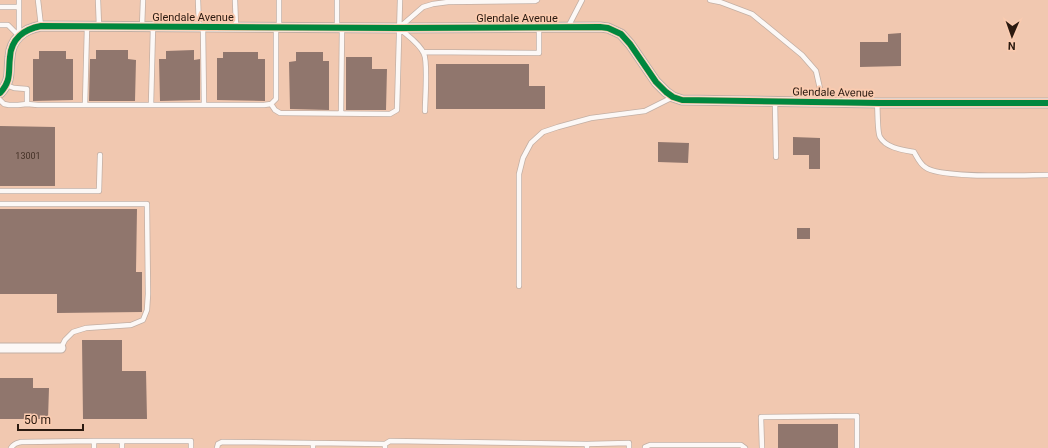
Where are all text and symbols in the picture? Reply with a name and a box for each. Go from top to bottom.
street label: Glendale Avenue [152,11,234,24]
street label: Glendale Avenue [476,12,558,25]
north arrow [992,16,1032,56]
text: N [1007,39,1016,52]
street label: Glendale Avenue [792,85,874,100]
house number: 13001 [15,151,41,161]
scale bar [18,406,83,432]
text: 50 m [24,413,51,427]

